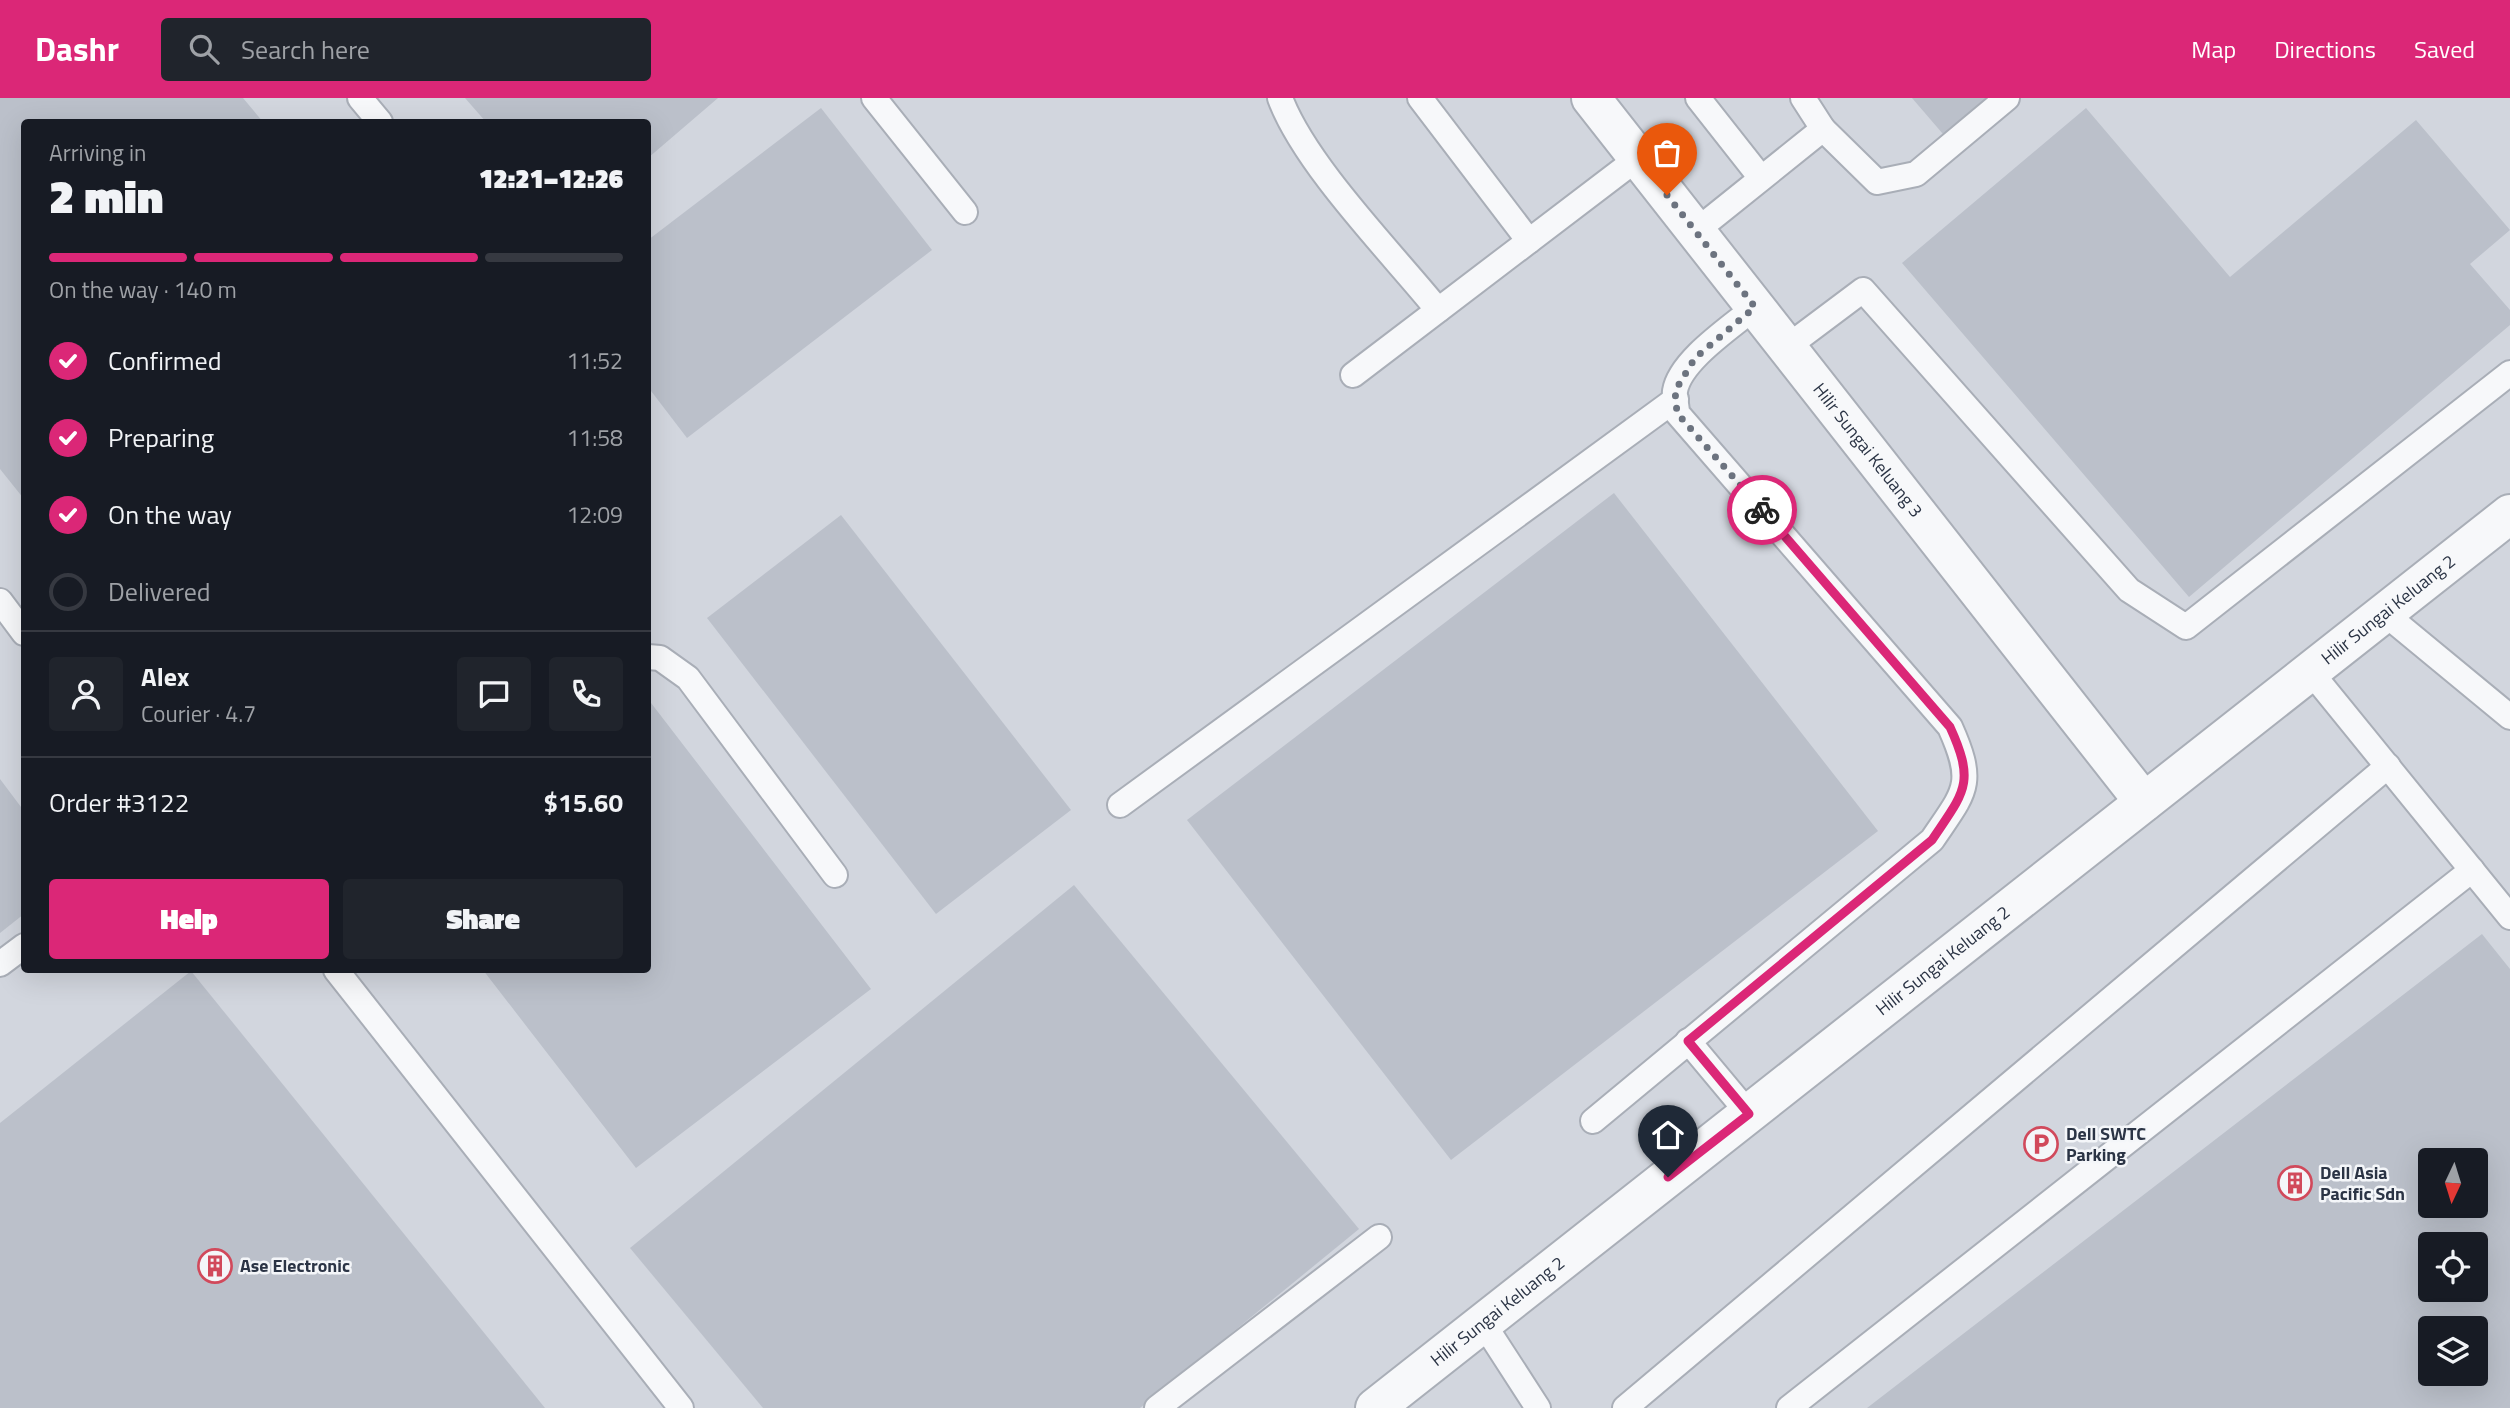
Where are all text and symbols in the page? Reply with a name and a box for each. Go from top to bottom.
search box [161,18,651,81]
text: Dashr [35,24,119,74]
icon: search [185,30,223,68]
text: Search here [241,30,370,69]
text: Map [2191,31,2236,67]
text: Directions [2274,31,2376,67]
text: Saved [2414,31,2475,67]
pin [1637,123,1697,195]
icon: bag [1648,134,1686,172]
text: Arriving in [49,135,146,170]
text: 12:21–12:26 [479,159,623,198]
text: 2 min [49,161,163,231]
text: On the way · 140 m [49,272,237,307]
text: Confirmed [108,341,222,380]
icon: check [49,342,87,380]
text: 11:52 [566,343,623,378]
street label: Hilir Sungai Keluang 3 [1807,377,1930,523]
text: Preparing [108,418,214,457]
icon: check [49,419,87,457]
text: 11:58 [566,420,623,455]
courier [1727,475,1797,545]
icon: bike [1743,491,1781,529]
text: On the way [108,495,232,534]
icon: check [49,496,87,534]
text: 12:09 [566,497,623,532]
street label: Hilir Sungai Keluang 2 [2315,548,2461,671]
text: Delivered [108,572,211,611]
button: person [49,657,123,731]
text: Alex [141,657,189,696]
button: chat [457,657,531,731]
button: phone [549,657,623,731]
text: Courier · 4.7 [141,696,256,731]
text: Order #3122 [49,783,189,822]
text: $15.60 [544,783,623,822]
button: Help [49,879,329,959]
button: Share [343,879,623,959]
street label: Hilir Sungai Keluang 2 [1870,899,2016,1022]
pin [1638,1105,1698,1177]
icon: home [1649,1116,1687,1154]
place label: Dell SWTC Parking [2066,1120,2146,1168]
parking icon: Dell SWTC Parking [2022,1125,2060,1163]
north arrow [2418,1148,2488,1218]
map controls [2418,1148,2488,1386]
place label: Dell Asia Pacific Sdn [2320,1159,2405,1207]
building icon: Dell Asia Pacific Sdn [2276,1164,2314,1202]
button: locate [2418,1232,2488,1302]
building icon: Ase Electronic [196,1247,234,1285]
street label: Hilir Sungai Keluang 2 [1424,1250,1570,1373]
place label: Ase Electronic [240,1252,350,1279]
button: layers [2418,1316,2488,1386]

